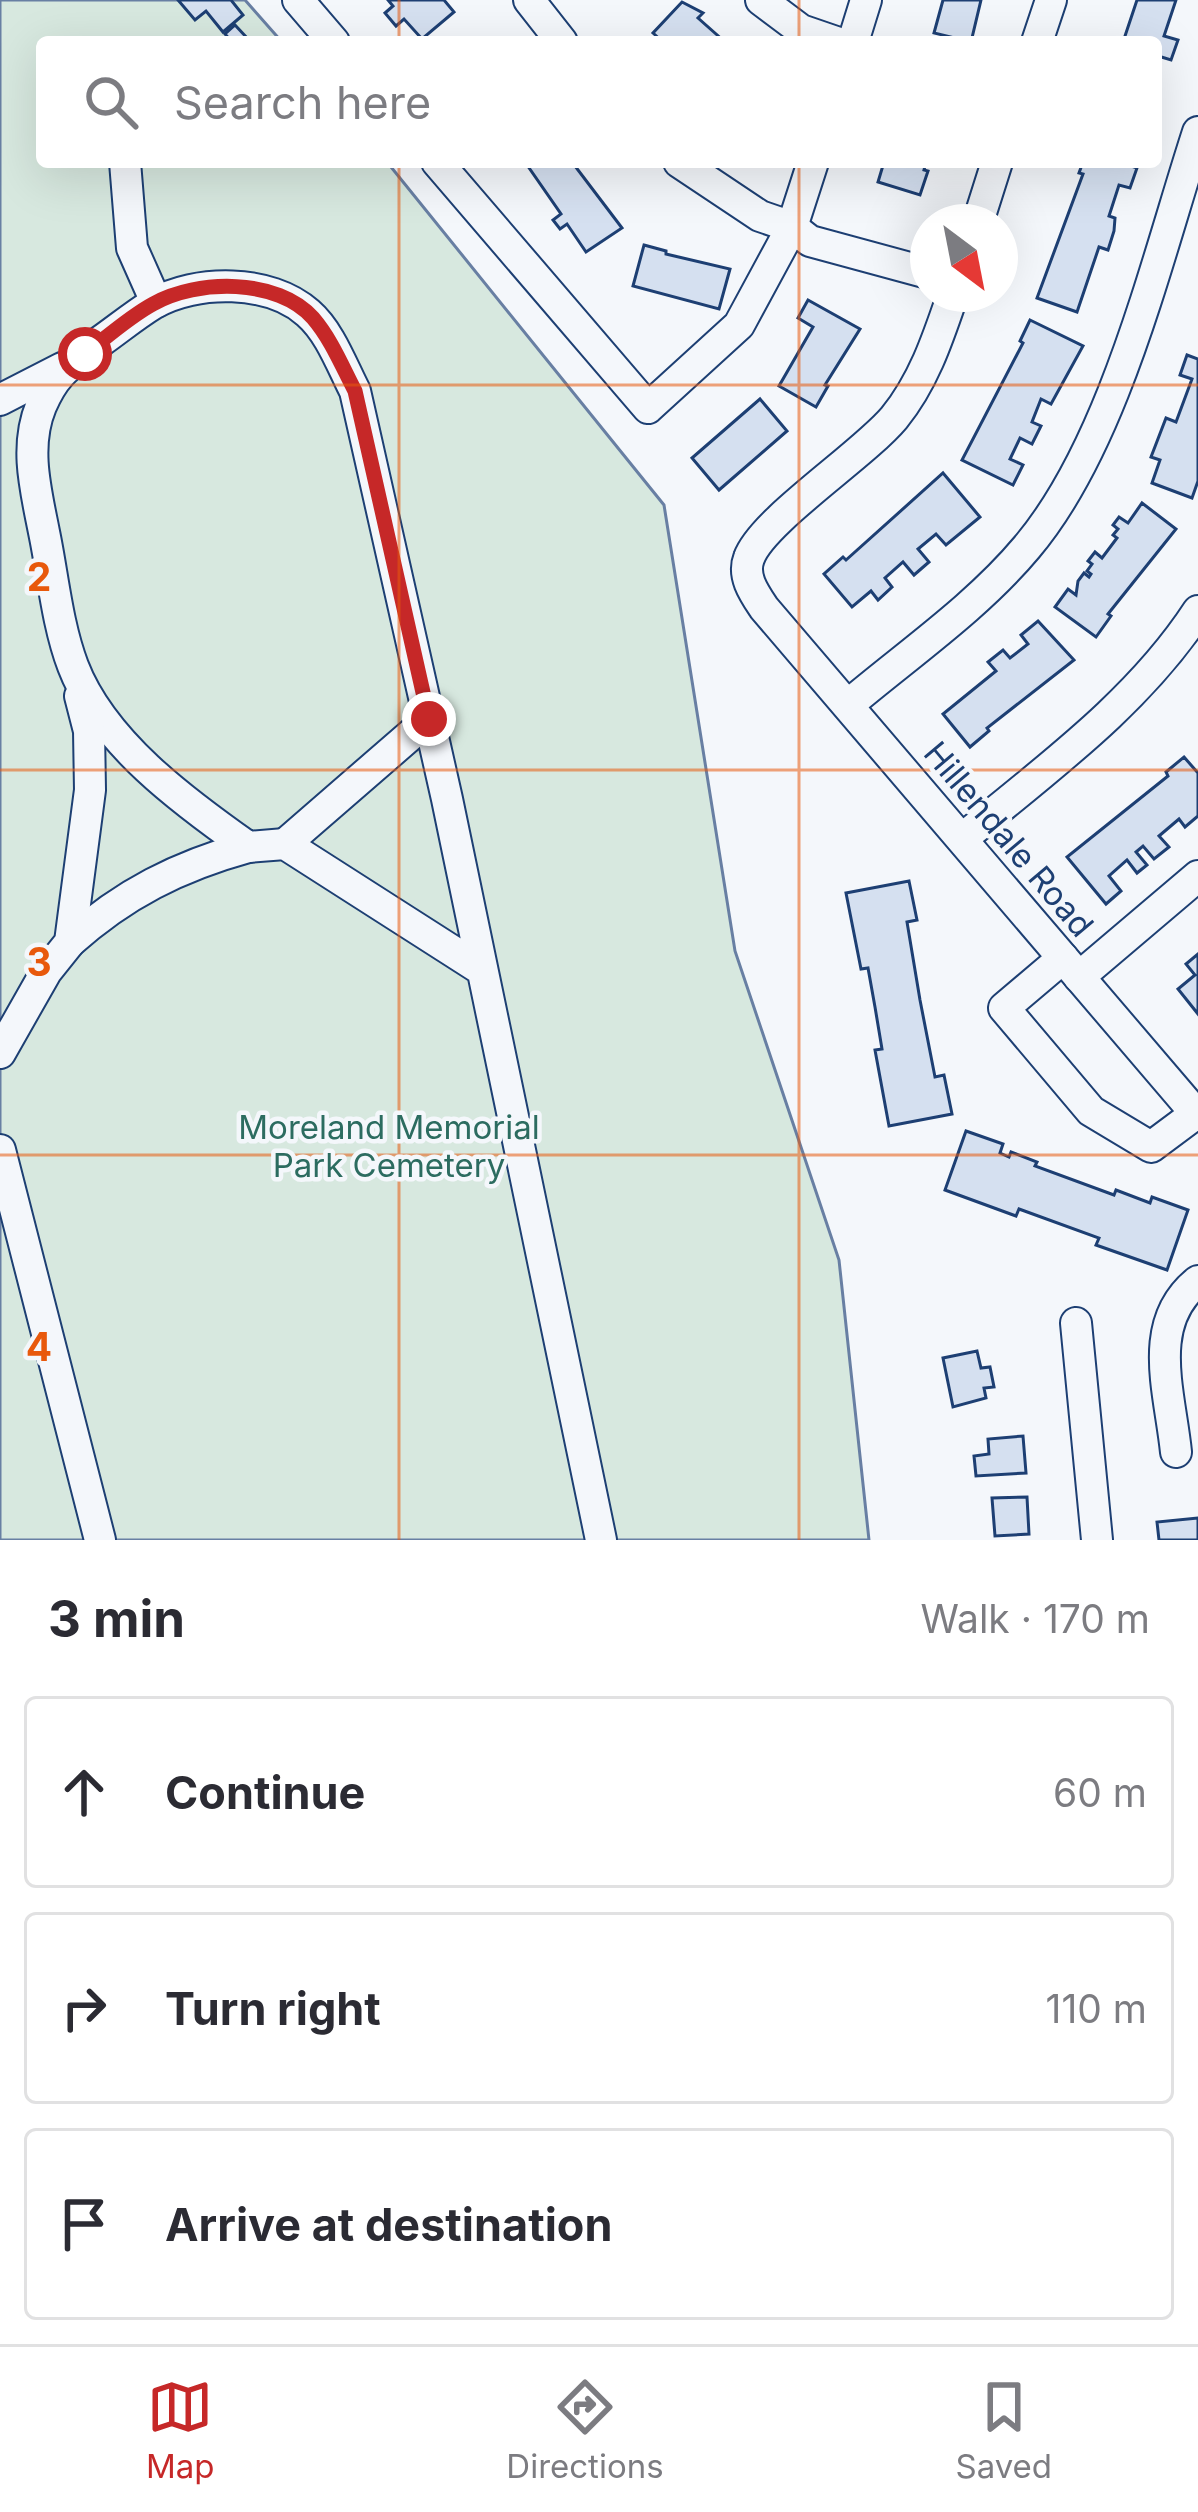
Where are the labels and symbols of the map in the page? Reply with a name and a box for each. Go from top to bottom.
north arrow [910,204,1018,312]
route start [58,327,112,381]
text: 2 [27,553,51,600]
route end [402,692,456,746]
street label: Hillendale Road [916,733,1102,945]
text: 3 [26,938,52,985]
park label: Moreland Memorial Park Cemetery [238,1107,540,1185]
text: 4 [26,1323,52,1370]

